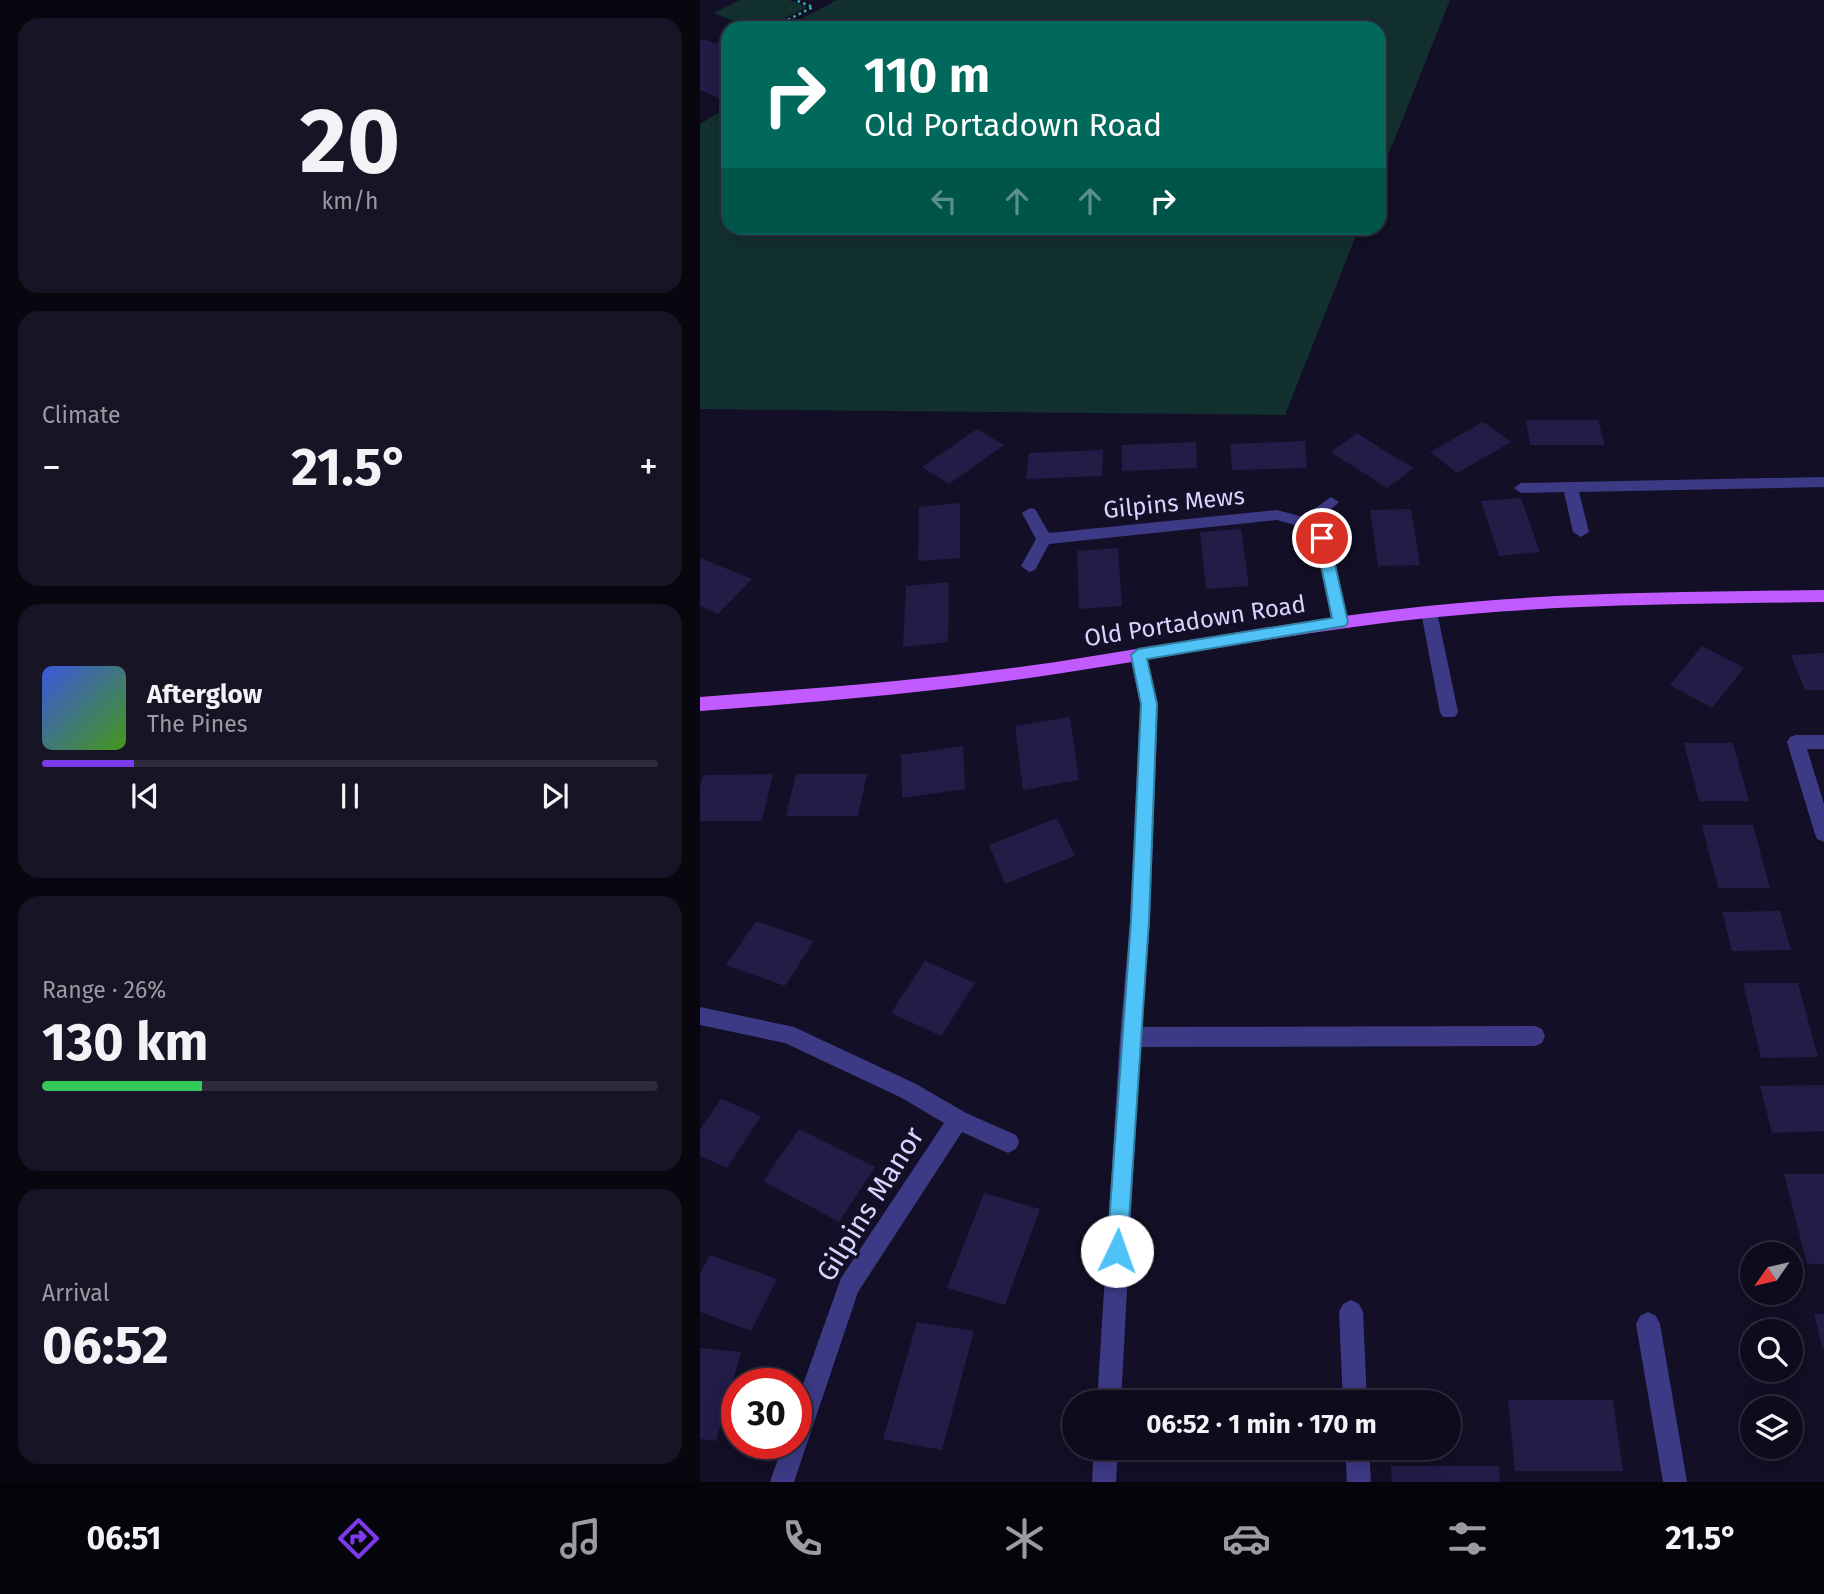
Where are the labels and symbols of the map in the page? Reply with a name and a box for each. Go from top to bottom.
street label: Gilpins Mews [1102,482,1246,524]
pin [1292,508,1352,568]
street label: Old Portadown Road [1082,590,1308,652]
street label: Gilpins Manor [809,1121,931,1287]
position arrow [1080,1214,1154,1288]
north arrow [1740,1242,1802,1306]
speed limit sign: 30 [721,1368,812,1459]

